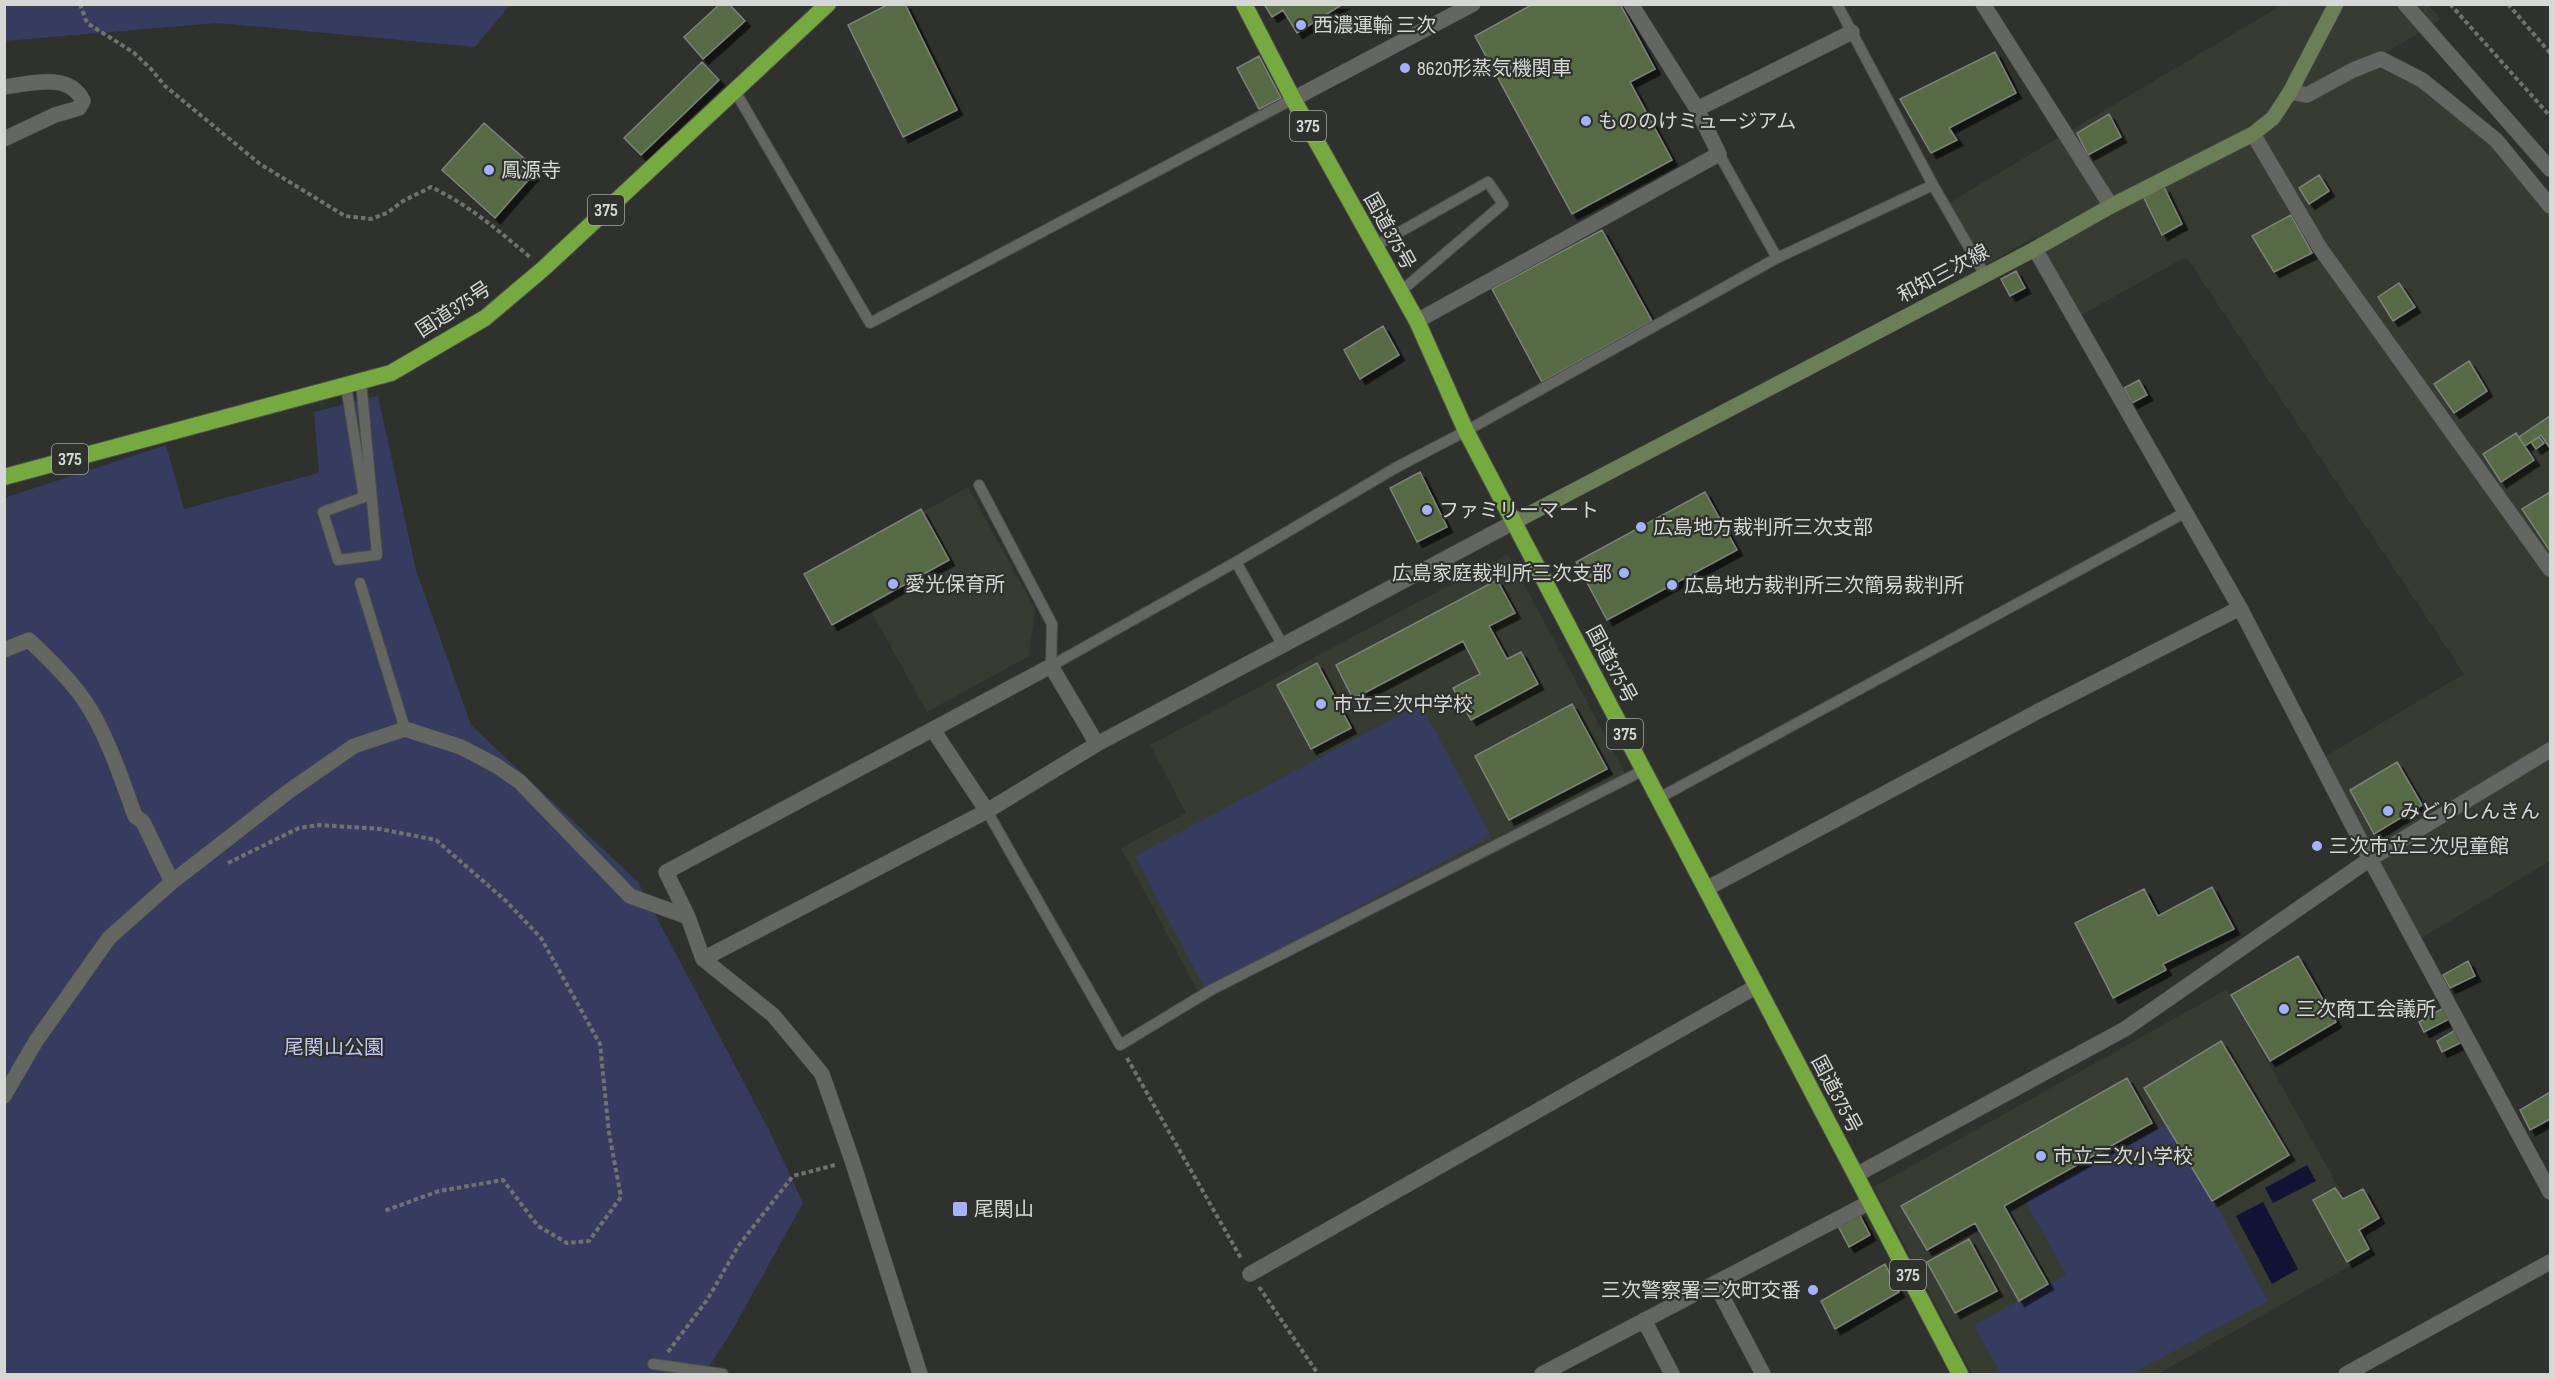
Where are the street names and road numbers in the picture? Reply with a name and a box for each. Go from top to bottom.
road number: 375 [1290,111,1326,141]
street label: 国道375号 [1358,189,1420,274]
road number: 375 [588,195,624,225]
street label: 和知三次線 [1894,240,1993,308]
street label: 国道375号 [412,277,495,343]
road number: 375 [52,444,88,474]
street label: 国道375号 [1581,622,1642,707]
road number: 375 [1607,719,1643,749]
street label: 国道375号 [1806,1052,1867,1137]
road number: 375 [1890,1260,1926,1290]

